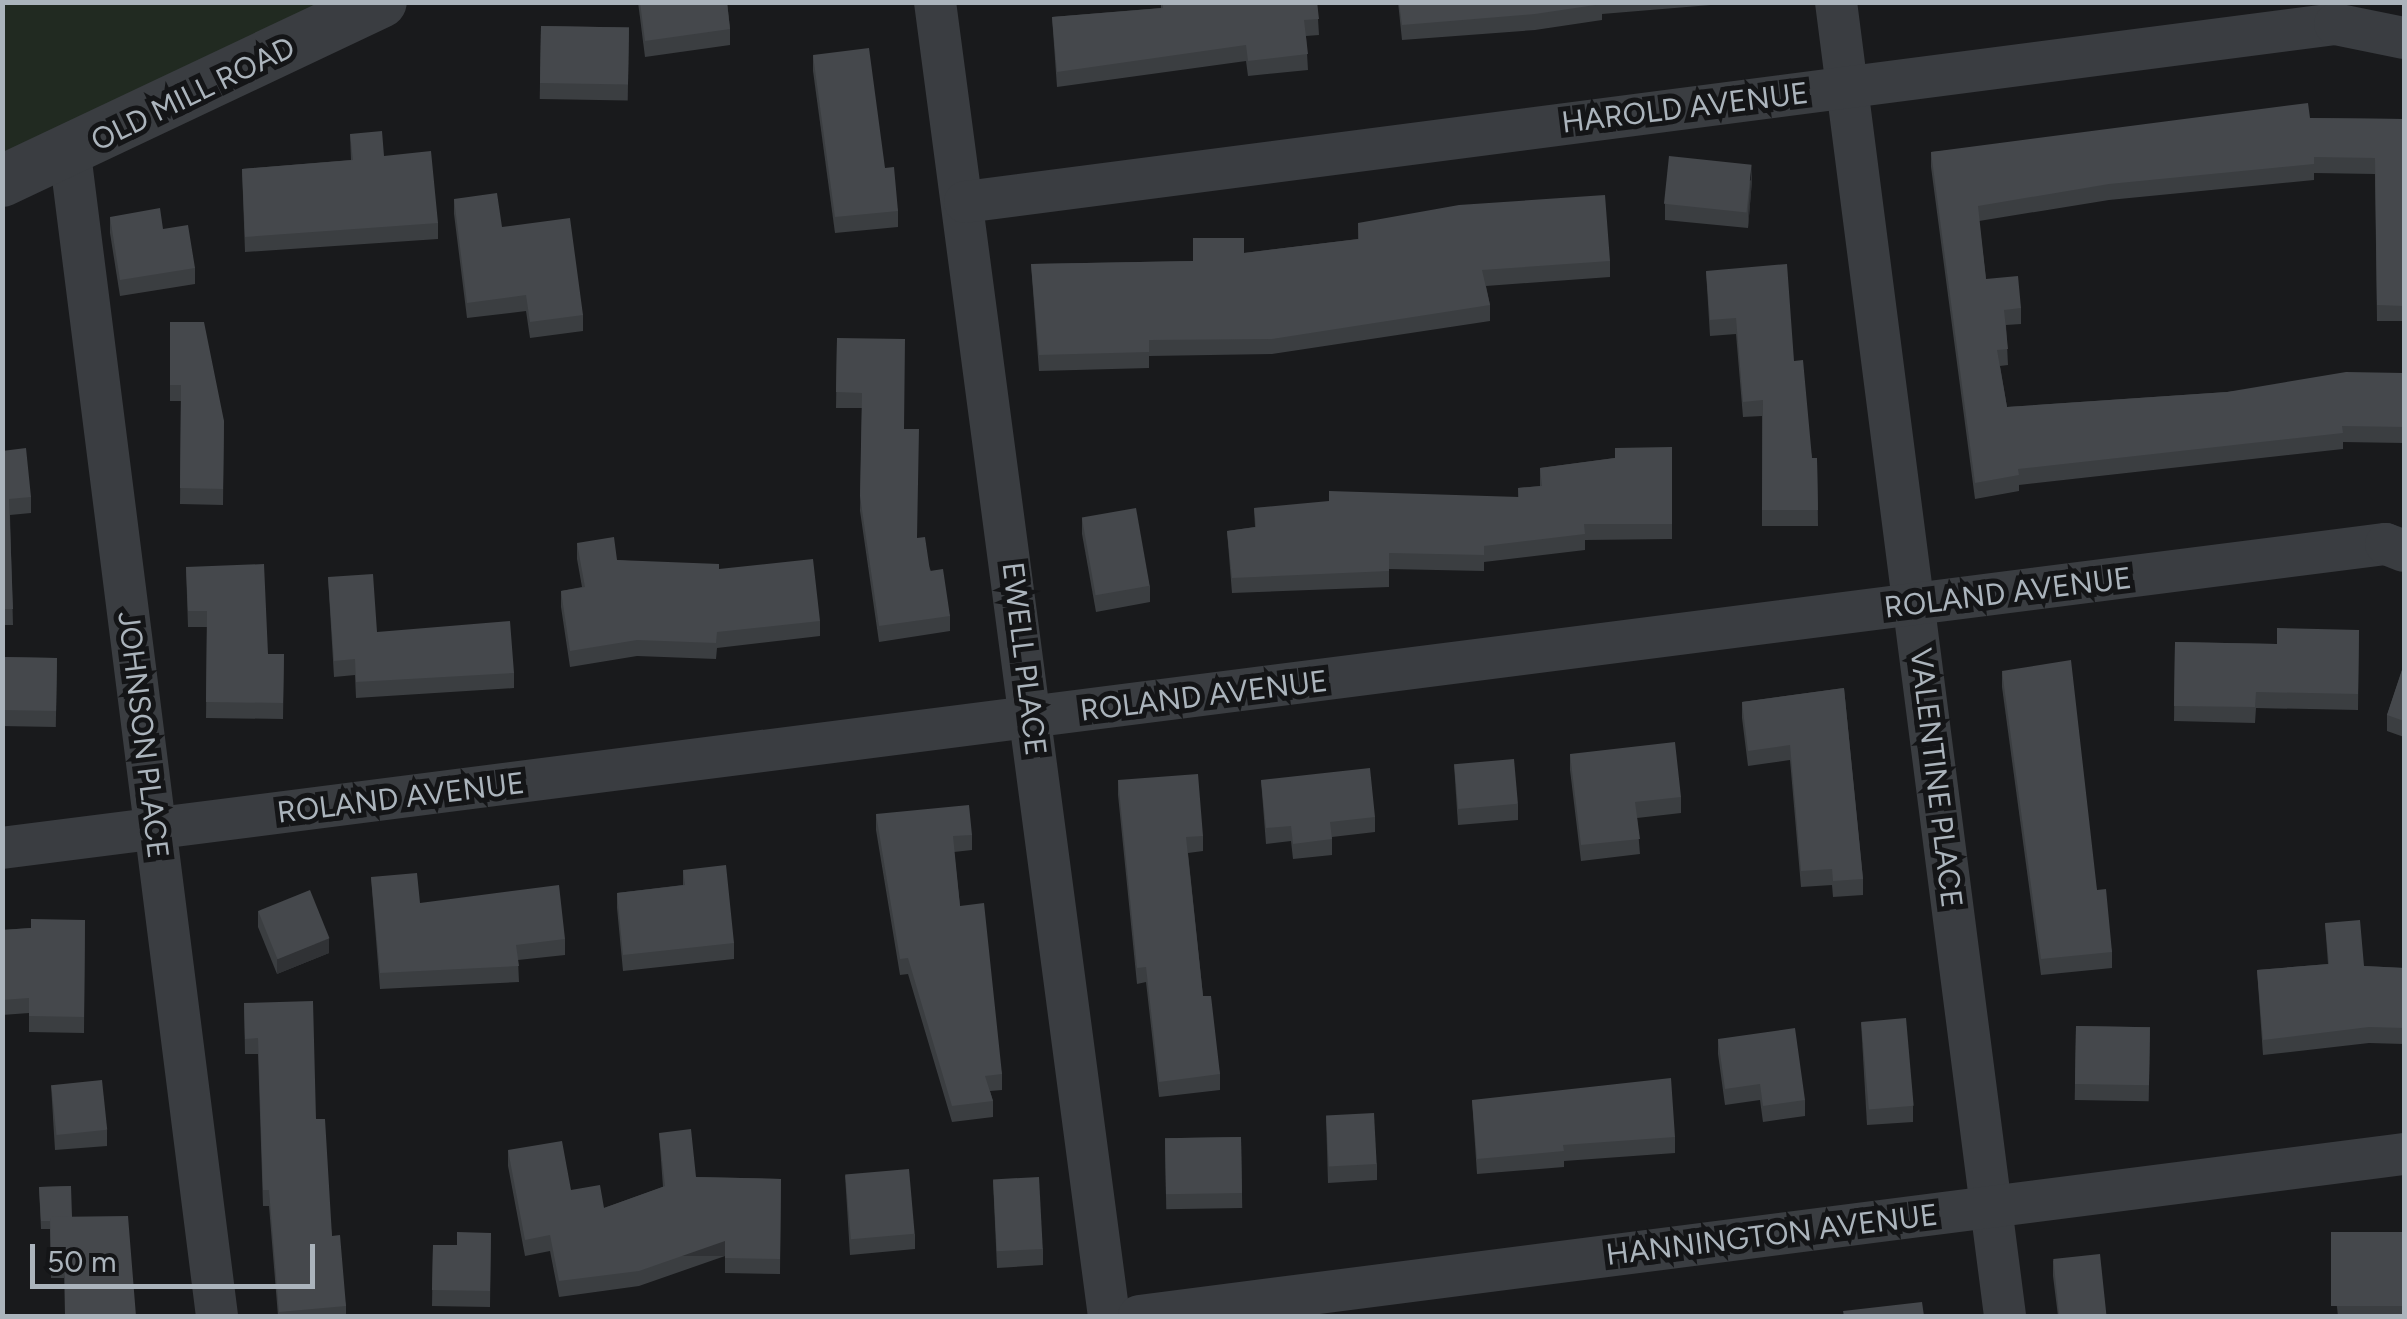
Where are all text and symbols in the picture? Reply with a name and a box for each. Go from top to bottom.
street label: OLD MILL ROAD [85,29,301,159]
street label: HAROLD AVENUE [1560,75,1810,141]
street label: EWELL PLACE [994,560,1054,758]
street label: ROLAND AVENUE [1882,560,2134,626]
street label: JOHNSON PLACE [110,609,176,861]
street label: VALENTINE PLACE [1902,646,1970,910]
street label: ROLAND AVENUE [1078,663,1330,729]
street label: ROLAND AVENUE [275,765,527,831]
street label: HANNINGTON AVENUE [1604,1197,1940,1273]
scale bar [35,1224,320,1286]
text: 50 m [47,1243,116,1280]

